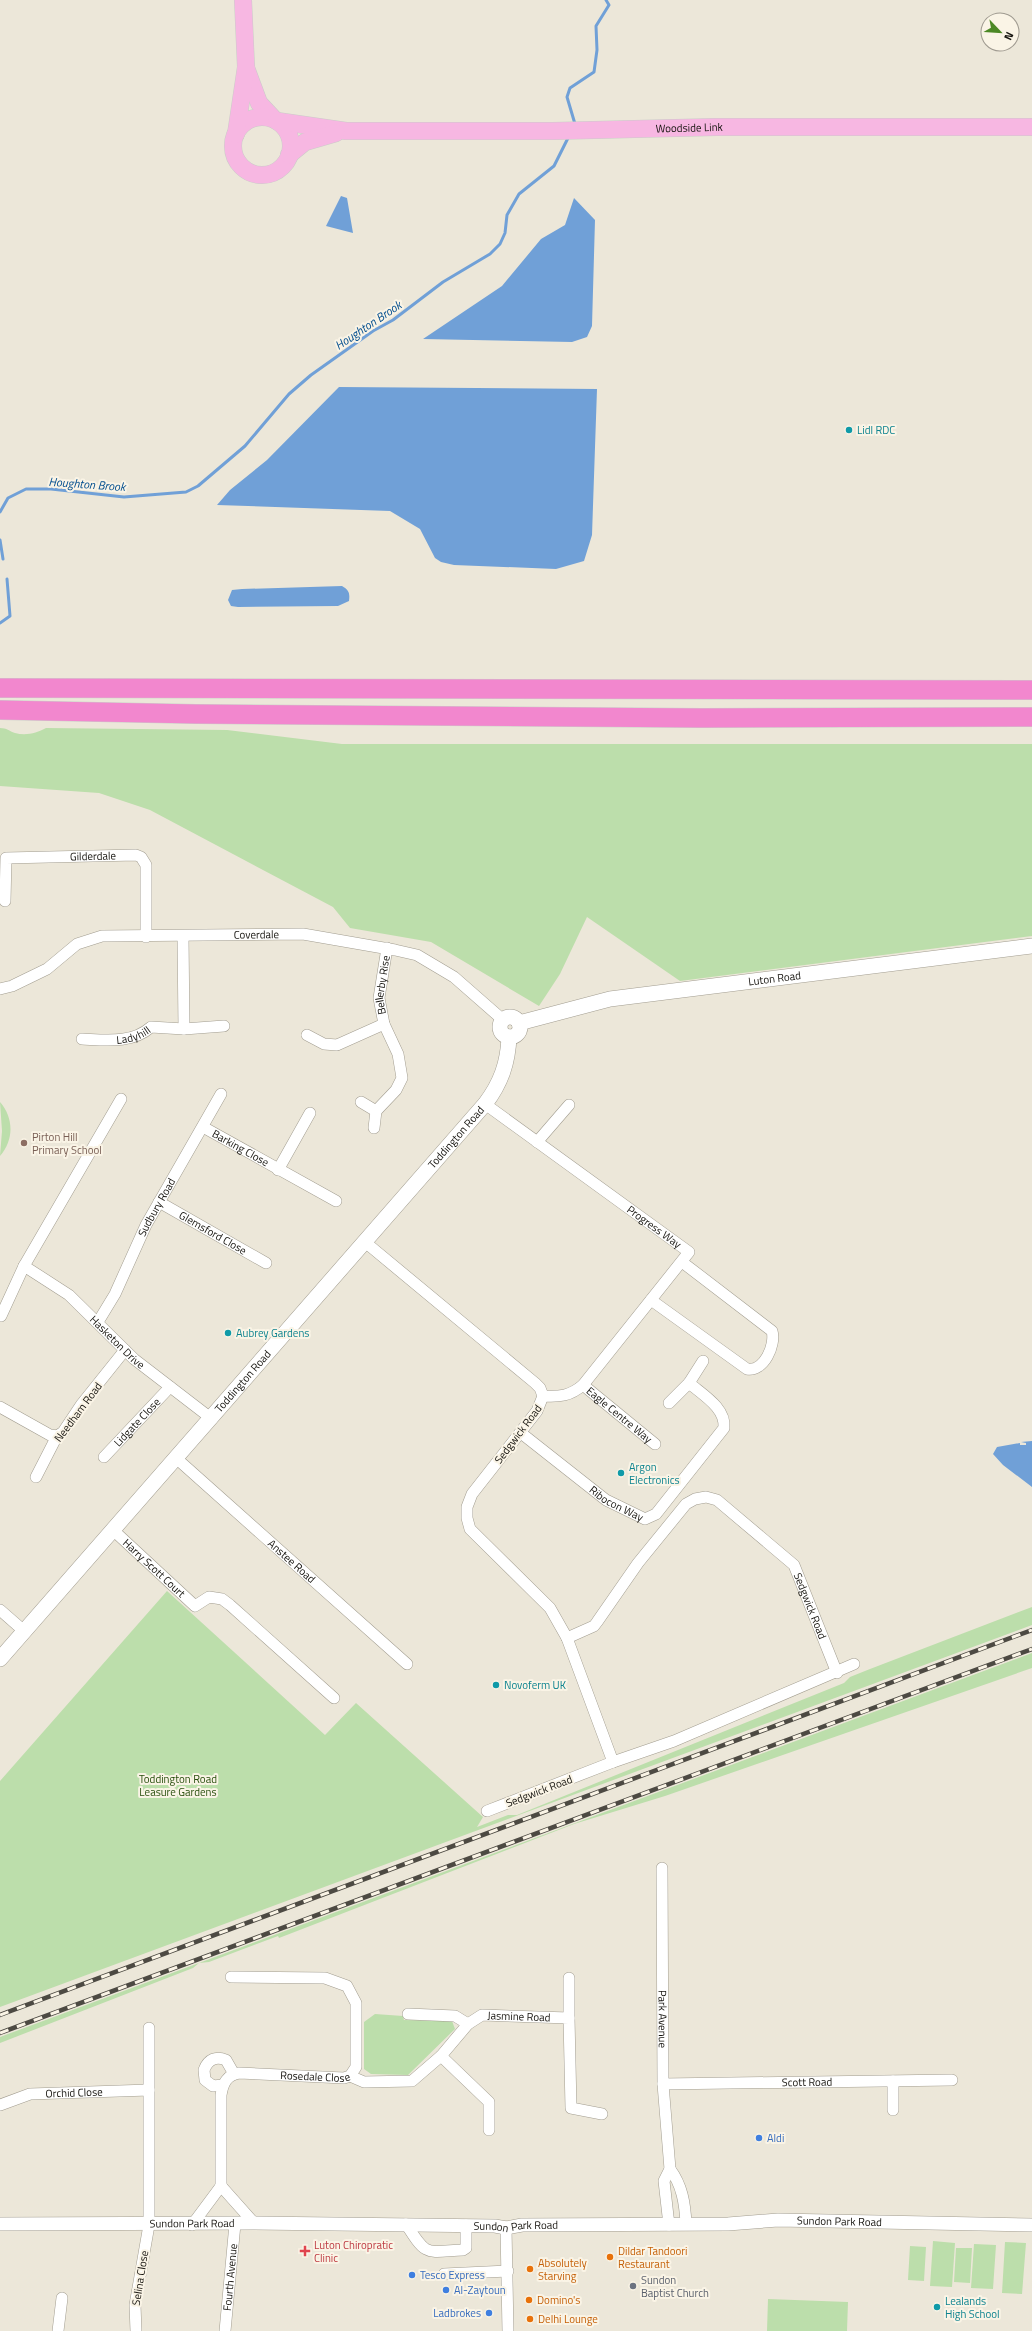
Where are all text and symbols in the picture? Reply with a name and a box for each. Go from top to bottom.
north arrow [980,12,1020,52]
text: N [1000,29,1018,43]
street label: Woodside Link [655,119,724,136]
water label: Houghton Brook [331,295,407,354]
place label: Lidl RDC [857,422,895,438]
marker: Lidl RDC [844,425,854,435]
water label: Houghton Brook [48,472,128,496]
street label: Gilderdale [70,847,117,865]
street label: Coverdale [234,926,280,943]
street label: Bellerby Rise [371,954,394,1016]
street label: Luton Road [747,967,802,990]
street label: Ladyhill [116,1022,154,1048]
street label: Toddington Road [424,1102,488,1172]
street label: Barking Close [209,1126,272,1170]
place label: Pirton Hill Primary School [32,1129,102,1158]
marker: Pirton Hill Primary School [19,1138,29,1148]
street label: Sudbury Road [134,1175,179,1239]
street label: Progress Way [624,1201,685,1252]
street label: Glemsford Close [176,1207,250,1259]
street label: Hasketon Drive [86,1312,148,1373]
place label: Aubrey Gardens [236,1325,309,1341]
marker: Aubrey Gardens [223,1328,233,1338]
street label: Toddington Road [211,1346,275,1416]
street label: Needham Road [50,1379,106,1445]
street label: Eagle Centre Way [583,1383,656,1447]
street label: Lidgate Close [110,1394,164,1450]
street label: Sedgwick Road [491,1401,546,1467]
place label: Argon Electronics [629,1459,680,1488]
marker: Argon Electronics [616,1468,626,1478]
street label: Ribocon Way [586,1482,647,1525]
street label: Harry Scott Court [119,1535,189,1601]
street label: Anstee Road [264,1536,319,1587]
street label: Sedgwick Road [790,1570,831,1642]
place label: Novoferm UK [504,1677,567,1693]
marker: Novoferm UK [491,1680,501,1690]
park label: Toddington Road Leasure Gardens [139,1771,217,1800]
street label: Sedgwick Road [503,1771,575,1811]
street label: Park Avenue [655,1990,671,2048]
street label: Jasmine Road [487,2007,551,2025]
street label: Rosedale Close [280,2067,353,2086]
street label: Scott Road [782,2074,833,2090]
street label: Orchid Close [45,2084,103,2101]
place label: Aldi [767,2130,784,2146]
marker: Aldi [754,2133,764,2143]
street label: Sundon Park Road [797,2212,882,2230]
street label: Sundon Park Road [149,2215,235,2231]
street label: Sundon Park Road [473,2217,558,2236]
place label: Luton Chiropratic Clinic [314,2237,393,2266]
street label: Fourth Avenue [219,2242,241,2312]
place label: Dildar Tandoori Restaurant [618,2243,687,2272]
marker: Luton Chiropratic Clinic [299,2245,311,2257]
street label: Selina Close [128,2249,152,2307]
marker: Dildar Tandoori Restaurant [605,2252,615,2262]
place label: Absolutely Starving [538,2255,588,2284]
marker: Absolutely Starving [525,2264,535,2274]
place label: Tesco Express [420,2267,485,2283]
marker: Tesco Express [407,2270,417,2280]
place label: Sundon Baptist Church [641,2272,709,2301]
marker: Sundon Baptist Church [628,2281,638,2291]
place label: Al-Zaytoun [454,2282,506,2298]
marker: Al-Zaytoun [441,2285,451,2295]
place label: Domino's [537,2292,580,2308]
place label: Lealands High School [945,2293,1000,2322]
marker: Domino's [524,2295,534,2305]
marker: Lealands High School [932,2302,942,2312]
place label: Ladbrokes [433,2305,481,2321]
marker: Ladbrokes [484,2308,494,2318]
place label: Delhi Lounge [538,2311,598,2327]
marker: Delhi Lounge [525,2314,535,2324]

